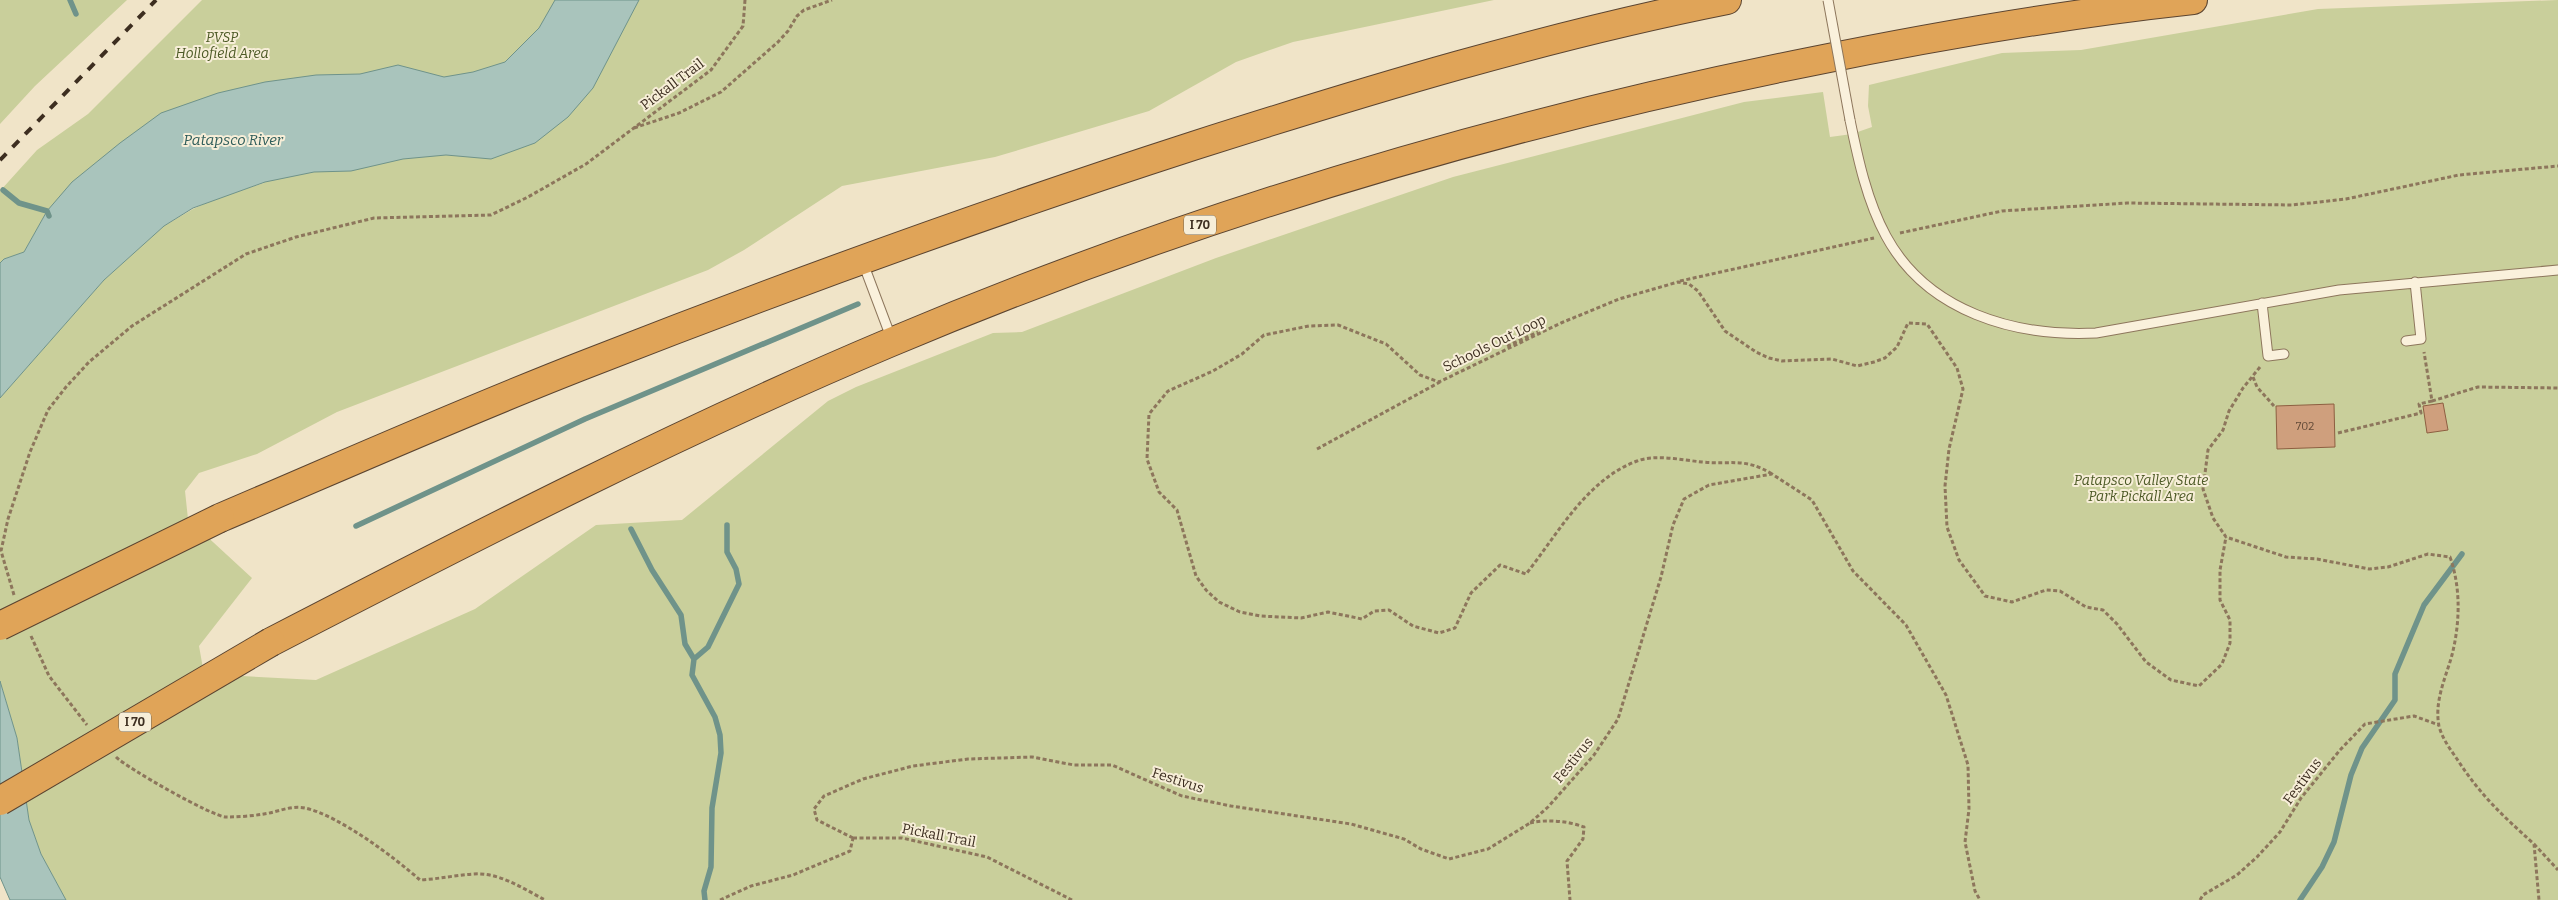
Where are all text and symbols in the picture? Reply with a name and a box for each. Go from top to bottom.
park label: PVSP Hollofield Area [175,29,269,62]
street label: Pickall Trail [637,55,707,114]
water label: Patapsco River [183,131,284,149]
road number: I 70 [1184,216,1216,234]
street label: Schools Out Loop [1440,311,1548,376]
house number: 702 [2296,420,2314,433]
park label: Patapsco Valley State Park Pickall Area [2074,472,2208,505]
road number: I 70 [119,712,151,732]
street label: Festivus [1550,734,1597,786]
street label: Festivus [2280,755,2325,808]
street label: Festivus [1150,764,1206,797]
street label: Pickall Trail [901,820,977,851]

